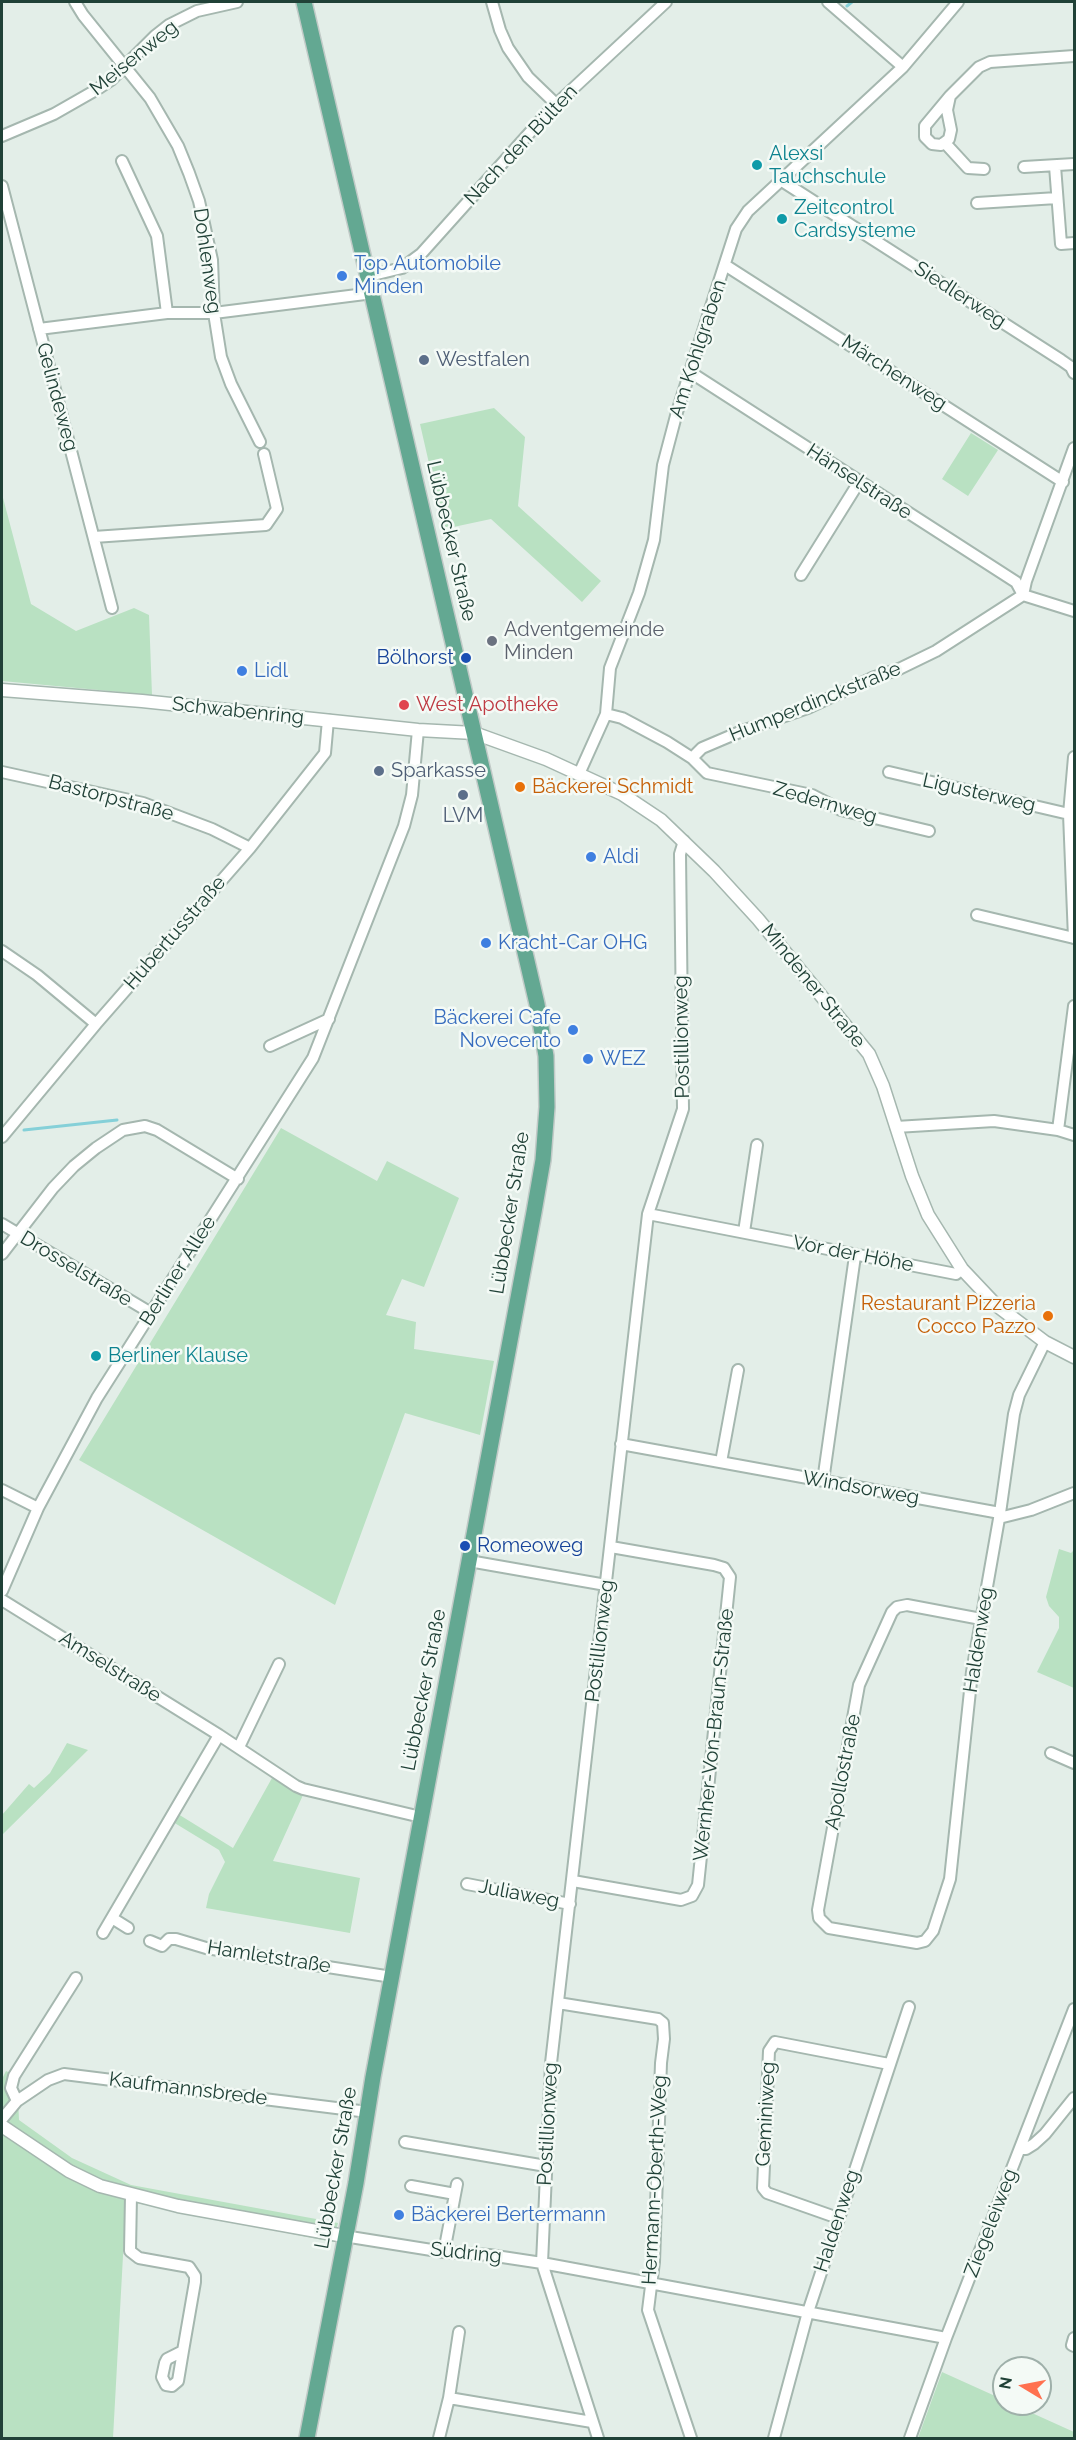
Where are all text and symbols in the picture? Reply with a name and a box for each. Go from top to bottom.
street label: Meisenweg [85,15,183,101]
street label: Nach den Bülten [459,80,583,210]
place label: Alexsi Tauchschule [769,142,886,189]
marker: Alexsi Tauchschule [750,158,764,172]
place label: Zeitcontrol Cardsysteme [794,196,916,243]
street label: Dohlenweg [188,207,226,315]
marker: Zeitcontrol Cardsysteme [775,212,789,226]
place label: Top Automobile Minden [354,252,501,299]
street label: Siedlerweg [909,256,1011,334]
marker: Top Automobile Minden [335,269,349,283]
street label: Am Kohlgraben [664,277,732,421]
street label: Märchenweg [837,330,951,416]
street label: Gelindeweg [31,340,83,454]
place label: Westfalen [436,348,530,372]
marker: Westfalen [417,353,431,367]
street label: Hänselstraße [802,439,916,525]
street label: Lübbecker Straße [421,458,481,624]
place label: Adventgemeinde Minden [504,618,664,665]
marker: Adventgemeinde Minden [485,634,499,648]
place label: Bölhorst [376,646,454,670]
marker: Bölhorst [459,651,473,665]
street label: Humperdinckstraße [726,657,904,747]
place label: Lidl [254,659,288,683]
marker: Lidl [235,664,249,678]
street label: Schwabenring [171,692,305,730]
place label: West Apotheke [416,693,558,717]
marker: West Apotheke [397,698,411,712]
place label: Sparkasse [391,759,486,783]
marker: Sparkasse [372,764,386,778]
street label: Ligusterweg [920,768,1038,818]
street label: Bastorpstraße [46,770,176,826]
place label: Bäckerei Schmidt [532,775,694,799]
street label: Zedernweg [770,777,880,829]
marker: Bäckerei Schmidt [513,780,527,794]
marker: LVM [456,788,470,802]
place label: LVM [443,804,483,828]
place label: Aldi [603,845,639,869]
marker: Aldi [584,850,598,864]
street label: Hubertusstraße [119,871,231,995]
street label: Mindener Straße [756,919,870,1053]
place label: Kracht-Car OHG [498,931,647,955]
marker: Kracht-Car OHG [479,936,493,950]
street label: Postillionweg [669,975,695,1099]
place label: Bäckerei Cafe Novecento [434,1006,561,1053]
marker: Bäckerei Cafe Novecento [566,1023,580,1037]
place label: WEZ [600,1047,646,1071]
marker: WEZ [581,1052,595,1066]
street label: Lübbecker Straße [485,1130,535,1296]
street label: Berliner Allee [135,1212,221,1330]
street label: Drosselstraße [16,1226,136,1312]
street label: Vor der Höhe [791,1231,915,1277]
place label: Restaurant Pizzeria Cocco Pazzo [861,1292,1036,1339]
marker: Restaurant Pizzeria Cocco Pazzo [1041,1309,1055,1323]
place label: Berliner Klause [108,1344,248,1368]
marker: Berliner Klause [89,1349,103,1363]
street label: Windsorweg [801,1466,921,1510]
place label: Romeoweg [477,1534,583,1558]
marker: Romeoweg [458,1539,472,1553]
street label: Postillionweg [581,1578,619,1704]
street label: Haldenweg [959,1585,999,1695]
street label: Lübbecker Straße [397,1607,451,1773]
street label: Wernher-Von-Braun-Straße [689,1607,739,1863]
street label: Amselstraße [55,1626,165,1708]
street label: Apollostraße [820,1712,866,1832]
street label: Juliaweg [477,1874,561,1914]
street label: Hamletstraße [206,1935,332,1979]
street label: Geminiweg [751,2061,781,2167]
street label: Postillionweg [533,2062,563,2186]
street label: Kaufmannsbrede [107,2067,269,2111]
street label: Hermann-Oberth-Weg [638,2074,672,2286]
street label: Lübbecker Straße [310,2085,362,2251]
street label: Ziegeleiweg [959,2165,1023,2281]
street label: Haldenweg [809,2167,865,2275]
place label: Bäckerei Bertermann [411,2203,606,2227]
marker: Bäckerei Bertermann [392,2208,406,2222]
street label: Südring [429,2237,503,2269]
north arrow [992,2356,1052,2416]
text: N [995,2375,1016,2391]

